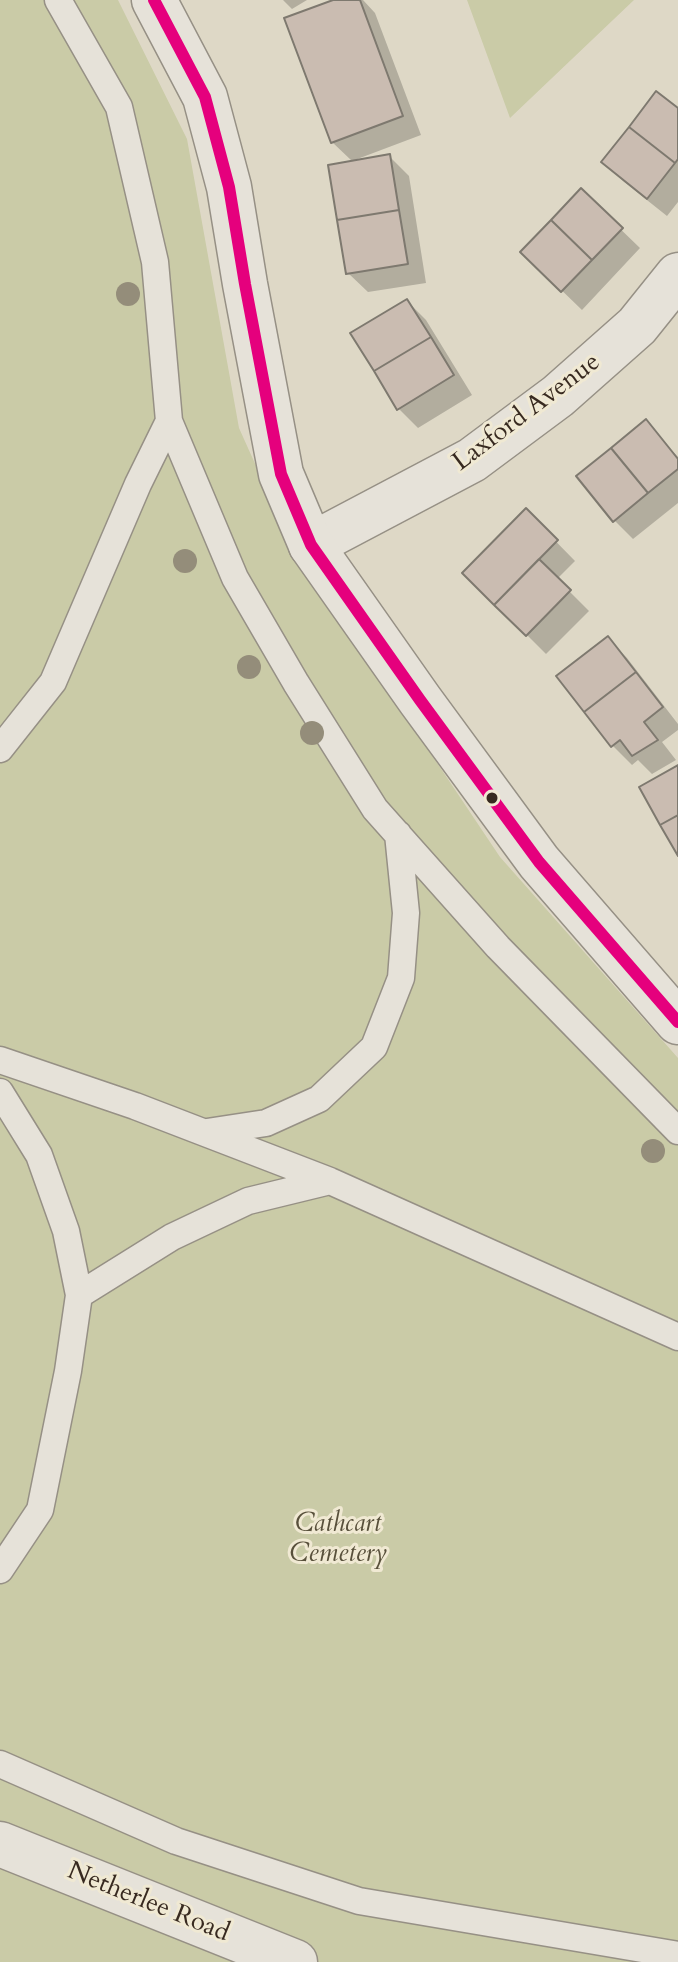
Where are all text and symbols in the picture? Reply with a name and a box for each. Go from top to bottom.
street label: Laxford Avenue [447,347,607,479]
unlabelled marker [484,790,500,806]
park label: Cathcart Cemetery [289,1509,387,1570]
street label: Netherlee Road [62,1856,234,1950]

